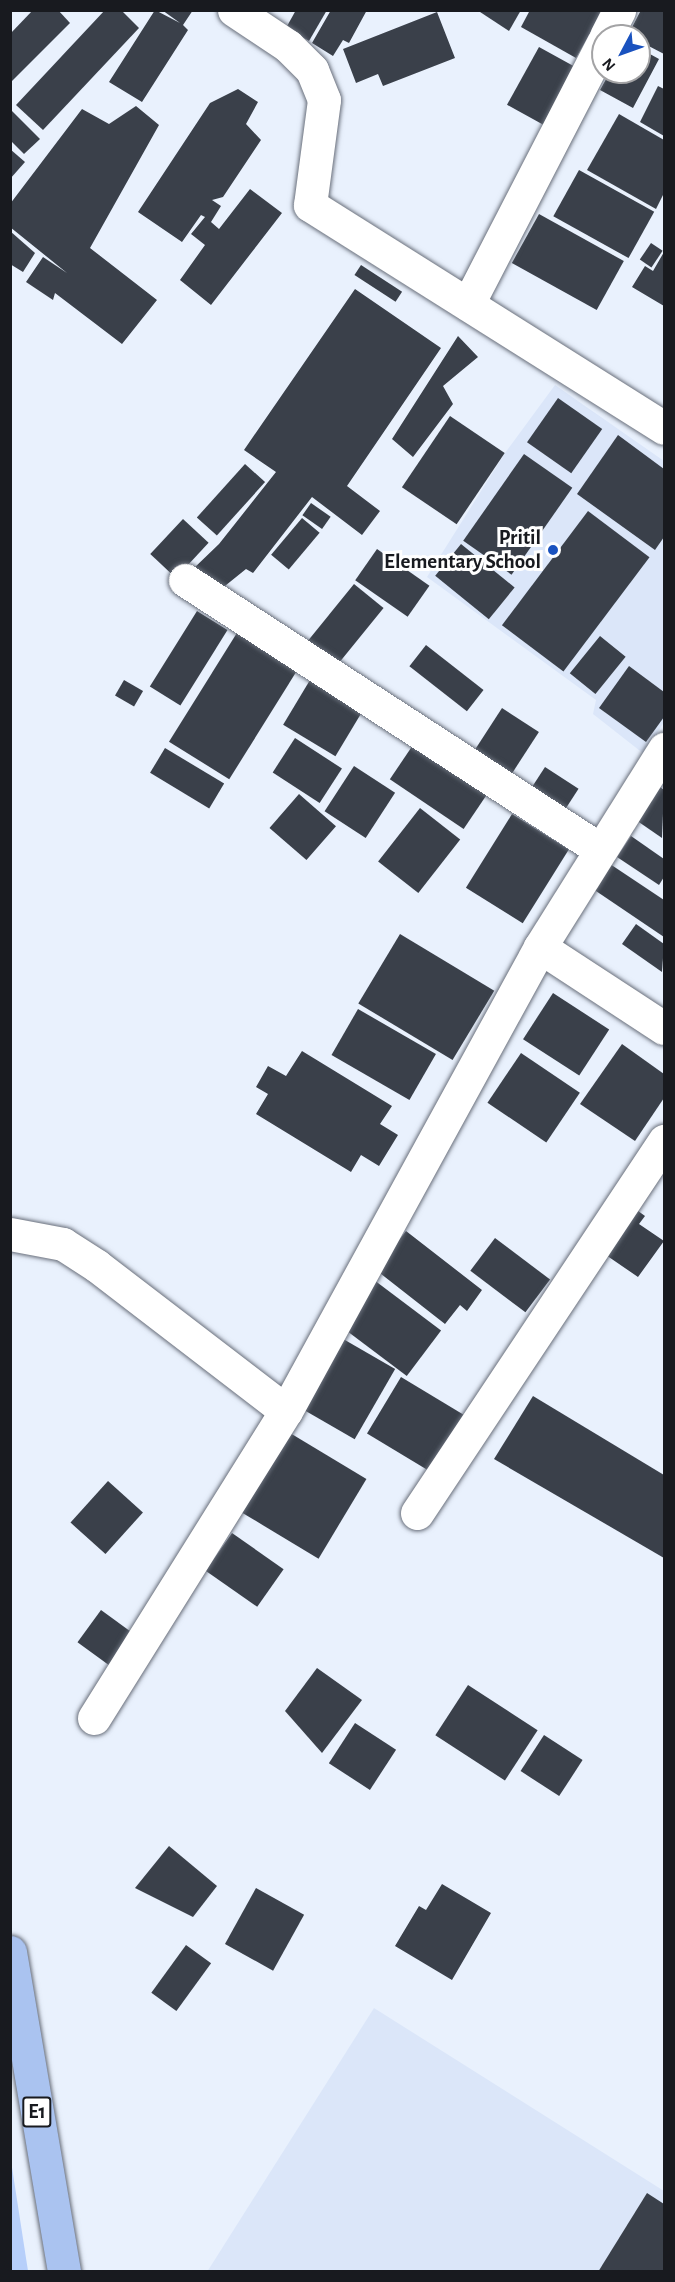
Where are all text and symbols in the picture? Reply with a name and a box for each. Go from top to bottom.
north arrow [591,24,651,84]
text: N [599,55,619,74]
place label: Pritil Elementary School [384,525,541,575]
marker: Pritil Elementary School [546,543,560,557]
road number: E1 [22,2095,52,2129]

